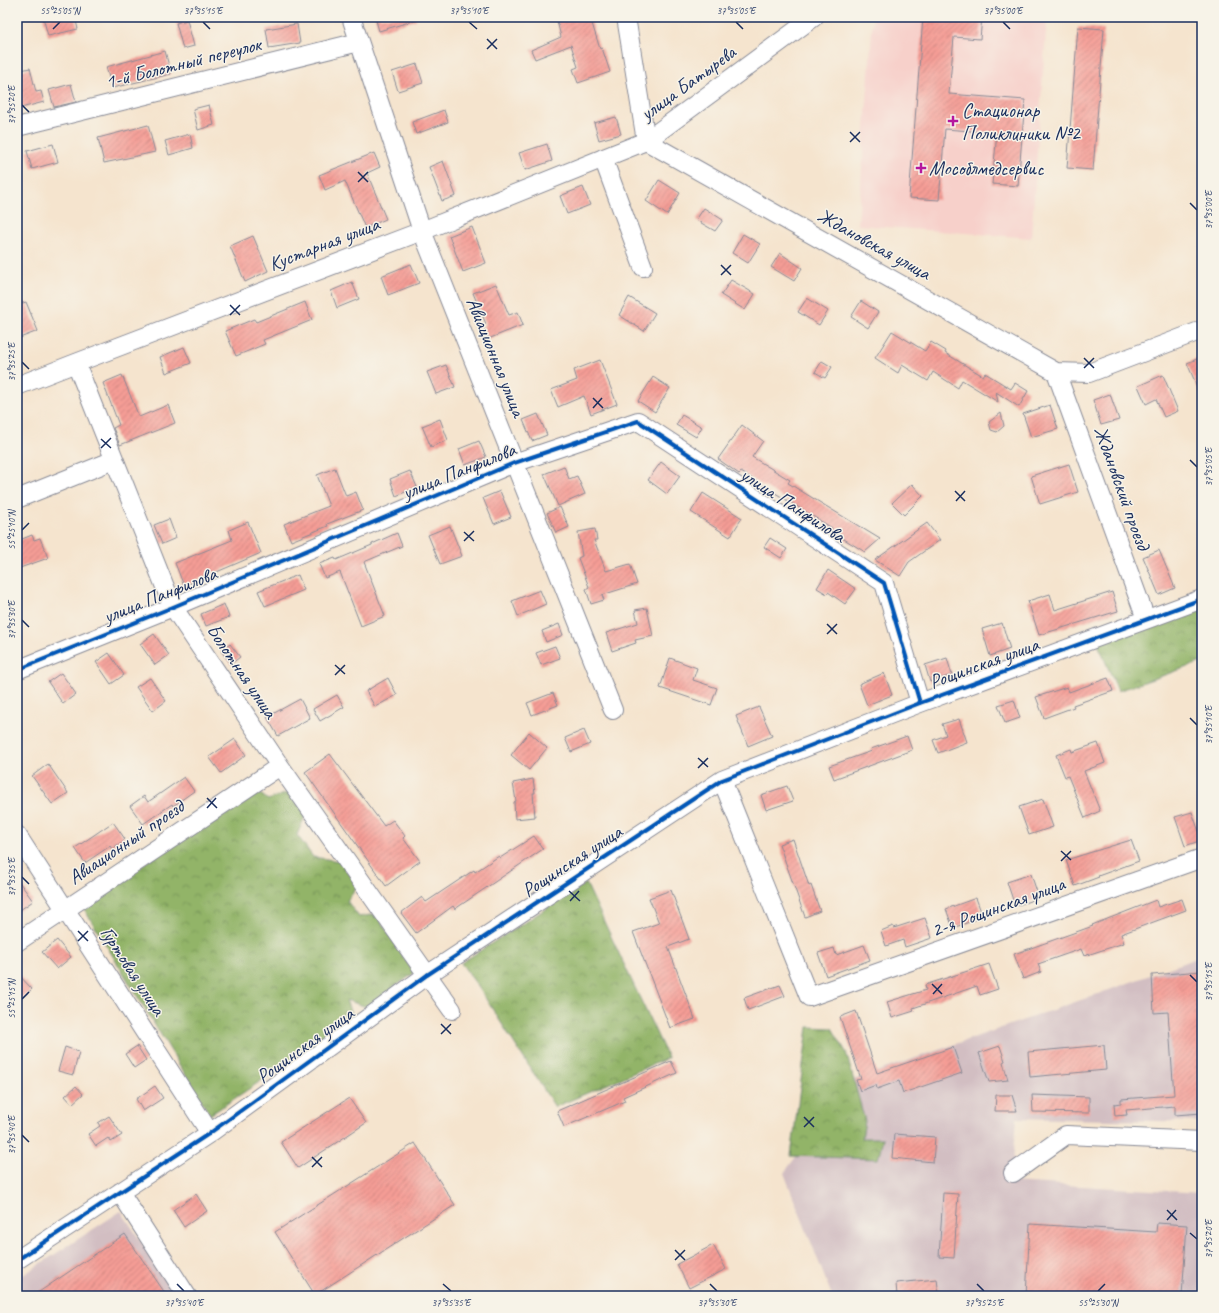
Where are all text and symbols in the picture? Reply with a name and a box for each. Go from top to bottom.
text: 55°25'05"N [40,4,82,17]
text: 37°35'15"E [184,4,224,17]
text: 37°35'10"E [450,4,490,17]
text: 37°35'05"E [717,4,757,17]
text: 37°35'00"E [984,4,1024,17]
street label: 1-й Болотный переулок [103,31,265,94]
street label: улица Батырева [635,39,742,127]
text: 37°35'20"E [5,84,18,124]
place label: Стационар Поликлиники №2 [962,98,1082,146]
marker: Стационар Поликлиники №2 [947,115,959,127]
place label: Мособлмедсервис [929,156,1044,181]
marker: Мособлмедсервис [916,163,926,173]
text: 37°35'00"E [1202,189,1215,229]
street label: Ждановская улица [813,203,936,286]
street label: Кустарная улица [265,211,384,277]
street label: Авиационная улица [461,294,532,422]
text: 37°35'25"E [5,341,18,381]
street label: Ждановский проезд [1088,423,1157,555]
street label: улица Панфилова [398,436,521,506]
text: 37°35'05"E [1202,446,1215,486]
street label: улица Панфилова [735,461,851,549]
text: 55°25'10"N [5,508,18,550]
street label: улица Панфилова [99,560,222,630]
text: 37°35'30"E [5,599,18,639]
street label: Болотная улица [201,619,284,724]
street label: Рощинская улица [926,631,1043,694]
text: 37°35'10"E [1202,704,1215,744]
street label: Авиационный проезд [63,793,190,890]
street label: Рощинская улица [517,819,628,903]
text: 37°35'35"E [5,856,18,896]
street label: 2-я Рощинская улица [928,871,1070,943]
street label: Гуртовая улица [95,922,172,1021]
text: 37°35'15"E [1202,961,1215,1001]
text: 55°25'15"N [5,977,18,1019]
street label: Рощинская улица [251,1000,360,1089]
text: 37°35'40"E [5,1114,18,1154]
text: 37°35'20"E [1202,1218,1215,1258]
text: 37°35'40"E [165,1296,205,1309]
text: 37°35'35"E [432,1296,472,1309]
text: 37°35'30"E [698,1296,738,1309]
text: 37°35'25"E [965,1296,1005,1309]
text: 55°25'30"N [1078,1296,1120,1309]

